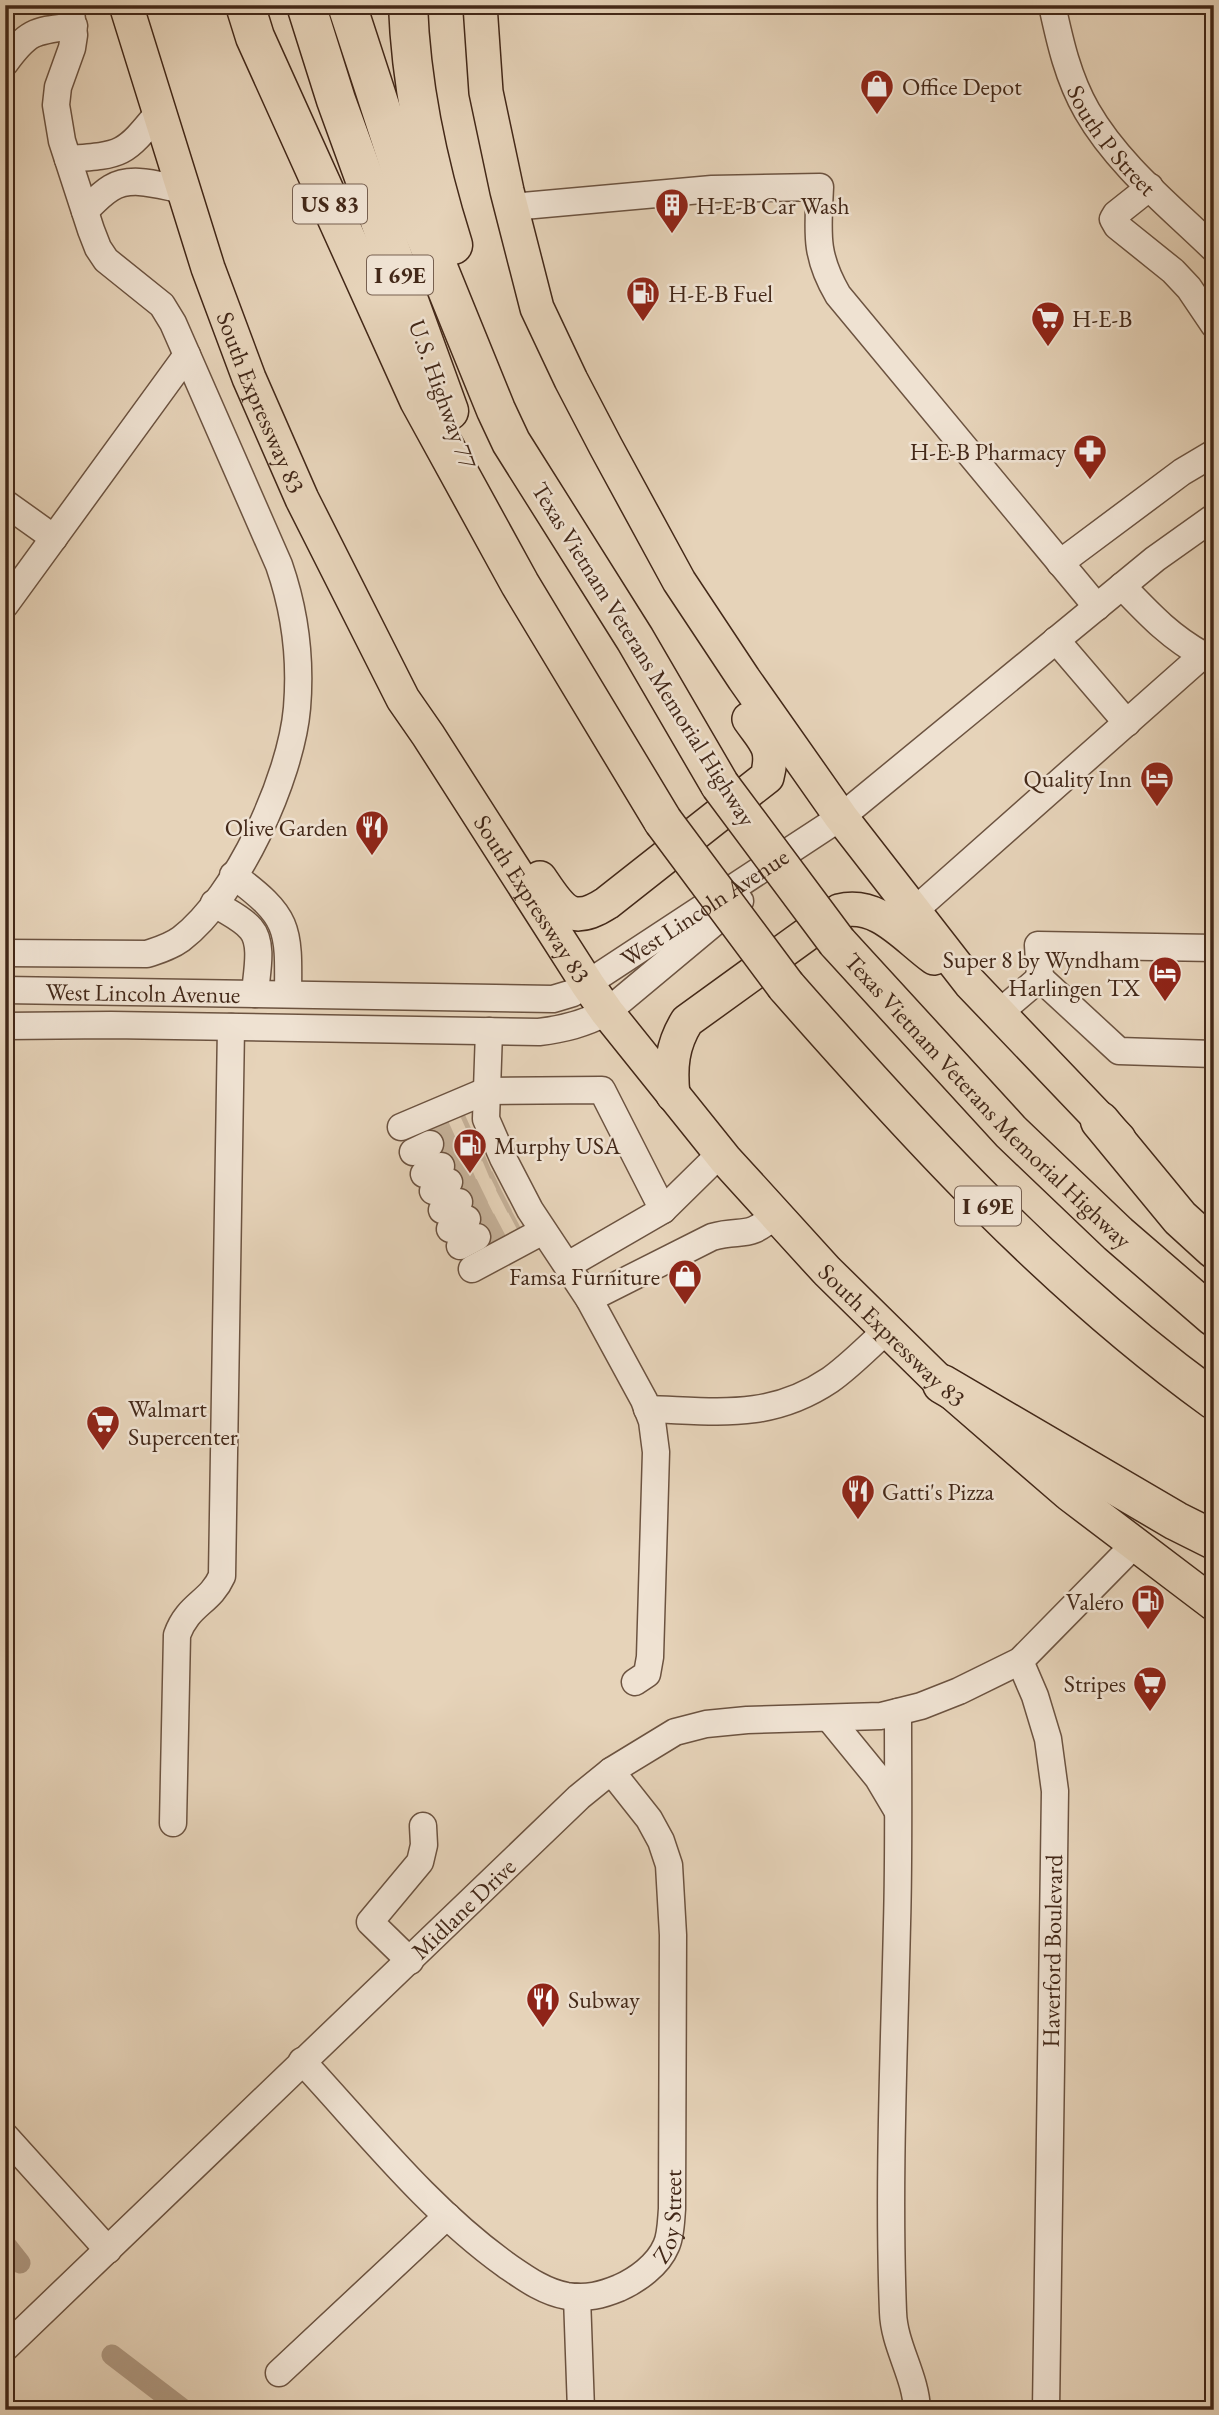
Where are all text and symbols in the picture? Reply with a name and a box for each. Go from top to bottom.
shop icon: Office Depot [858,67,896,116]
place label: Office Depot [902,71,1022,102]
street label: South P Street [1061,80,1164,202]
road number: US 83 [293,184,367,224]
building icon: H-E-B Car Wash [653,186,691,235]
place label: H-E-B Car Wash [696,190,850,221]
road number: I 69E [367,256,433,294]
fuel station icon: H-E-B Fuel [624,274,662,323]
place label: H-E-B Fuel [668,278,773,309]
supermarket icon: H-E-B [1029,299,1067,348]
place label: H-E-B [1072,303,1132,334]
street label: South Expressway 83 [210,307,313,498]
street label: U.S. Highway 77 [402,315,484,473]
pharmacy icon: H-E-B Pharmacy [1071,432,1109,481]
place label: H-E-B Pharmacy [910,436,1066,467]
street label: Texas Vietnam Veterans Memorial Highway [525,476,763,832]
hotel icon: Quality Inn [1138,759,1176,808]
place label: Quality Inn [1023,763,1132,794]
restaurant icon: Olive Garden [353,808,391,857]
street label: South Expressway 83 [467,809,598,988]
place label: Olive Garden [225,812,348,843]
street label: West Lincoln Avenue [614,840,794,973]
place label: Super 8 by Wyndham Harlingen TX [943,944,1140,1003]
street label: Texas Vietnam Veterans Memorial Highway [838,945,1139,1255]
hotel icon: Super 8 by Wyndham Harlingen TX [1146,954,1184,1003]
street label: West Lincoln Avenue [45,975,241,1009]
fuel station icon: Murphy USA [451,1126,489,1175]
place label: Murphy USA [494,1130,621,1161]
road number: I 69E [955,1186,1021,1226]
street label: South Expressway 83 [812,1256,972,1413]
shop icon: Famsa Furniture [666,1257,704,1306]
place label: Famsa Furniture [509,1261,660,1292]
place label: Walmart Supercenter [128,1393,238,1452]
supermarket icon: Walmart Supercenter [84,1403,122,1452]
restaurant icon: Gatti's Pizza [839,1472,877,1521]
place label: Gatti's Pizza [882,1476,995,1507]
fuel station icon: Valero [1129,1582,1167,1631]
place label: Valero [1066,1586,1124,1617]
supermarket icon: Stripes [1131,1664,1169,1713]
place label: Stripes [1064,1668,1126,1699]
street label: Midlane Drive [404,1851,522,1966]
street label: Haverford Boulevard [1035,1853,1069,2048]
restaurant icon: Subway [524,1980,562,2029]
place label: Subway [568,1984,640,2015]
street label: Zoy Street [645,2169,688,2269]

